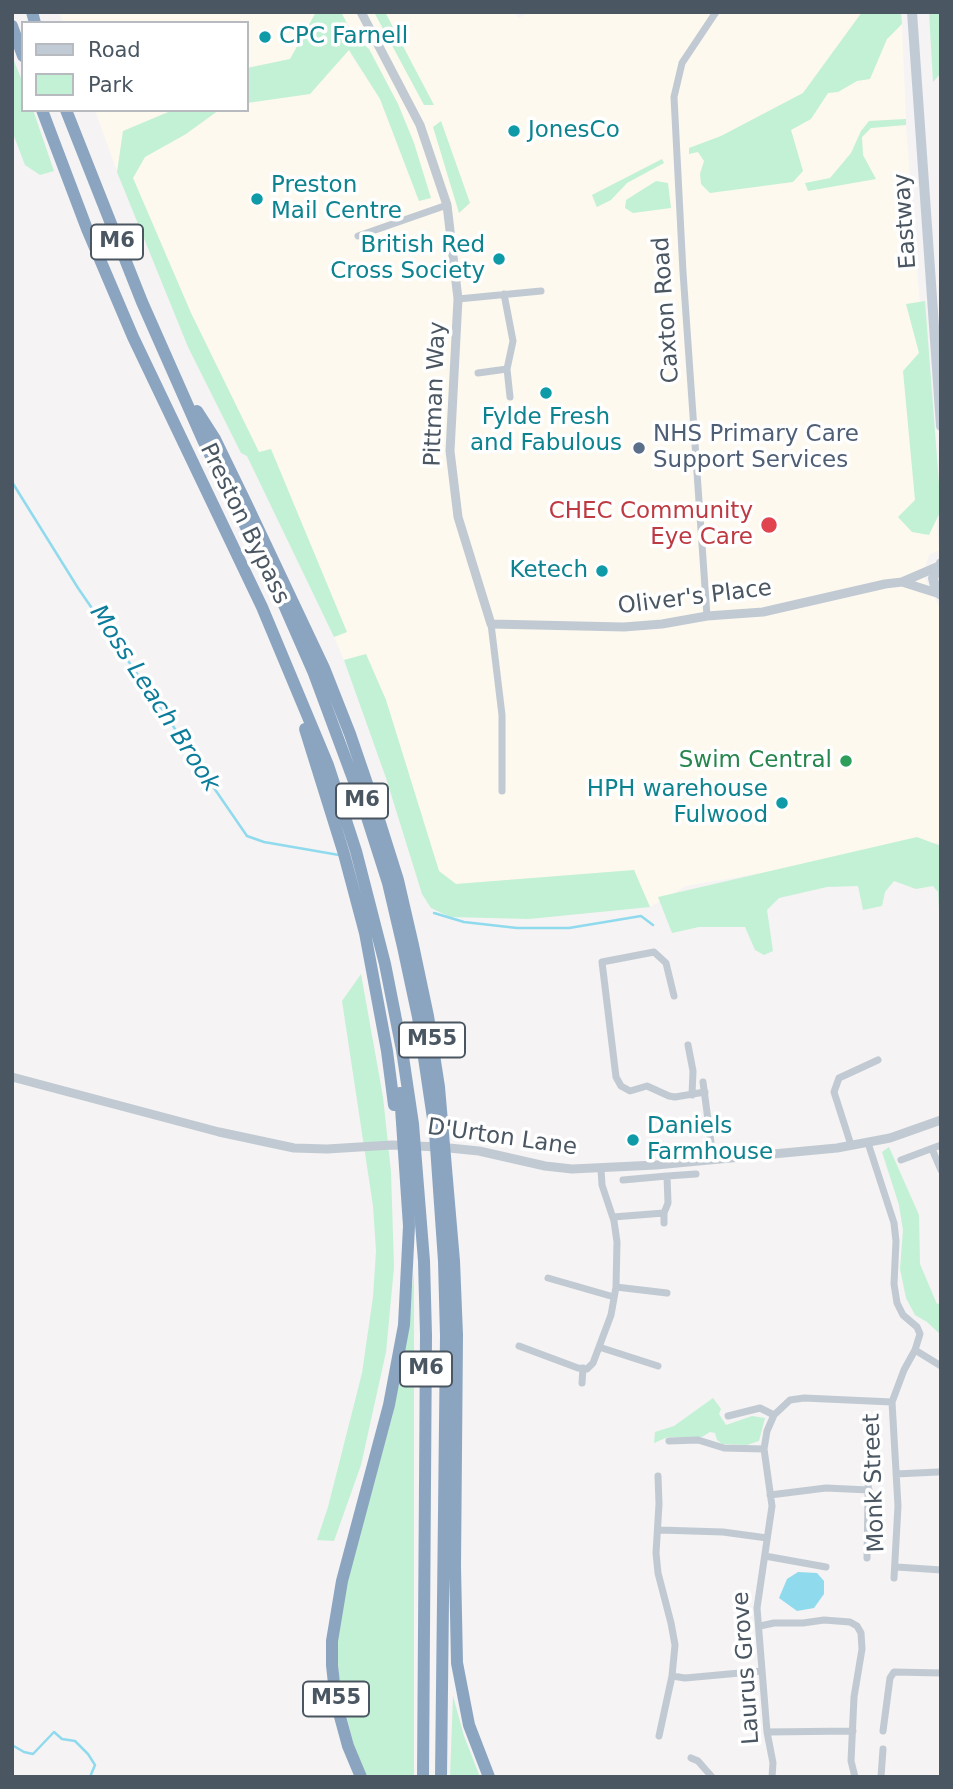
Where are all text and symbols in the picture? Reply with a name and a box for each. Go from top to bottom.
legend [21,21,248,112]
place label: CPC Farnell [279,23,408,51]
marker: CPC Farnell [257,29,273,45]
text: Road [88,38,141,62]
text: Park [88,73,133,97]
place label: JonesCo [528,117,620,145]
marker: JonesCo [506,123,522,139]
place label: Preston Mail Centre [271,172,402,226]
street label: Eastway [889,172,923,270]
marker: Preston Mail Centre [249,191,265,207]
road number: M6 [91,224,143,260]
place label: British Red Cross Society [330,232,485,286]
street label: Caxton Road [648,236,686,384]
marker: British Red Cross Society [491,251,507,267]
street label: Pittman Way [420,321,452,467]
marker: Fylde Fresh and Fabulous [538,385,554,401]
place label: Fylde Fresh and Fabulous [470,404,622,458]
place label: NHS Primary Care Support Services [653,421,859,475]
street label: Preston Bypass [193,439,295,609]
marker: NHS Primary Care Support Services [631,440,647,456]
place label: CHEC Community Eye Care [549,498,753,552]
marker: CHEC Community Eye Care [759,515,779,535]
place label: Ketech [510,557,588,585]
marker: Ketech [594,563,610,579]
street label: Oliver's Place [616,575,774,621]
water label: Moss Leach Brook [83,600,225,798]
place label: Swim Central [679,747,832,775]
marker: Swim Central [838,753,854,769]
place label: HPH warehouse Fulwood [587,776,768,830]
road number: M6 [336,784,388,818]
marker: HPH warehouse Fulwood [774,795,790,811]
road number: M55 [399,1023,465,1058]
place label: Daniels Farmhouse [647,1113,773,1167]
street label: D'Urton Lane [425,1114,579,1162]
marker: Daniels Farmhouse [625,1132,641,1148]
road number: M6 [400,1352,452,1386]
street label: Monk Street [859,1413,891,1553]
street label: Laurus Grove [728,1591,766,1745]
road number: M55 [303,1682,369,1716]

